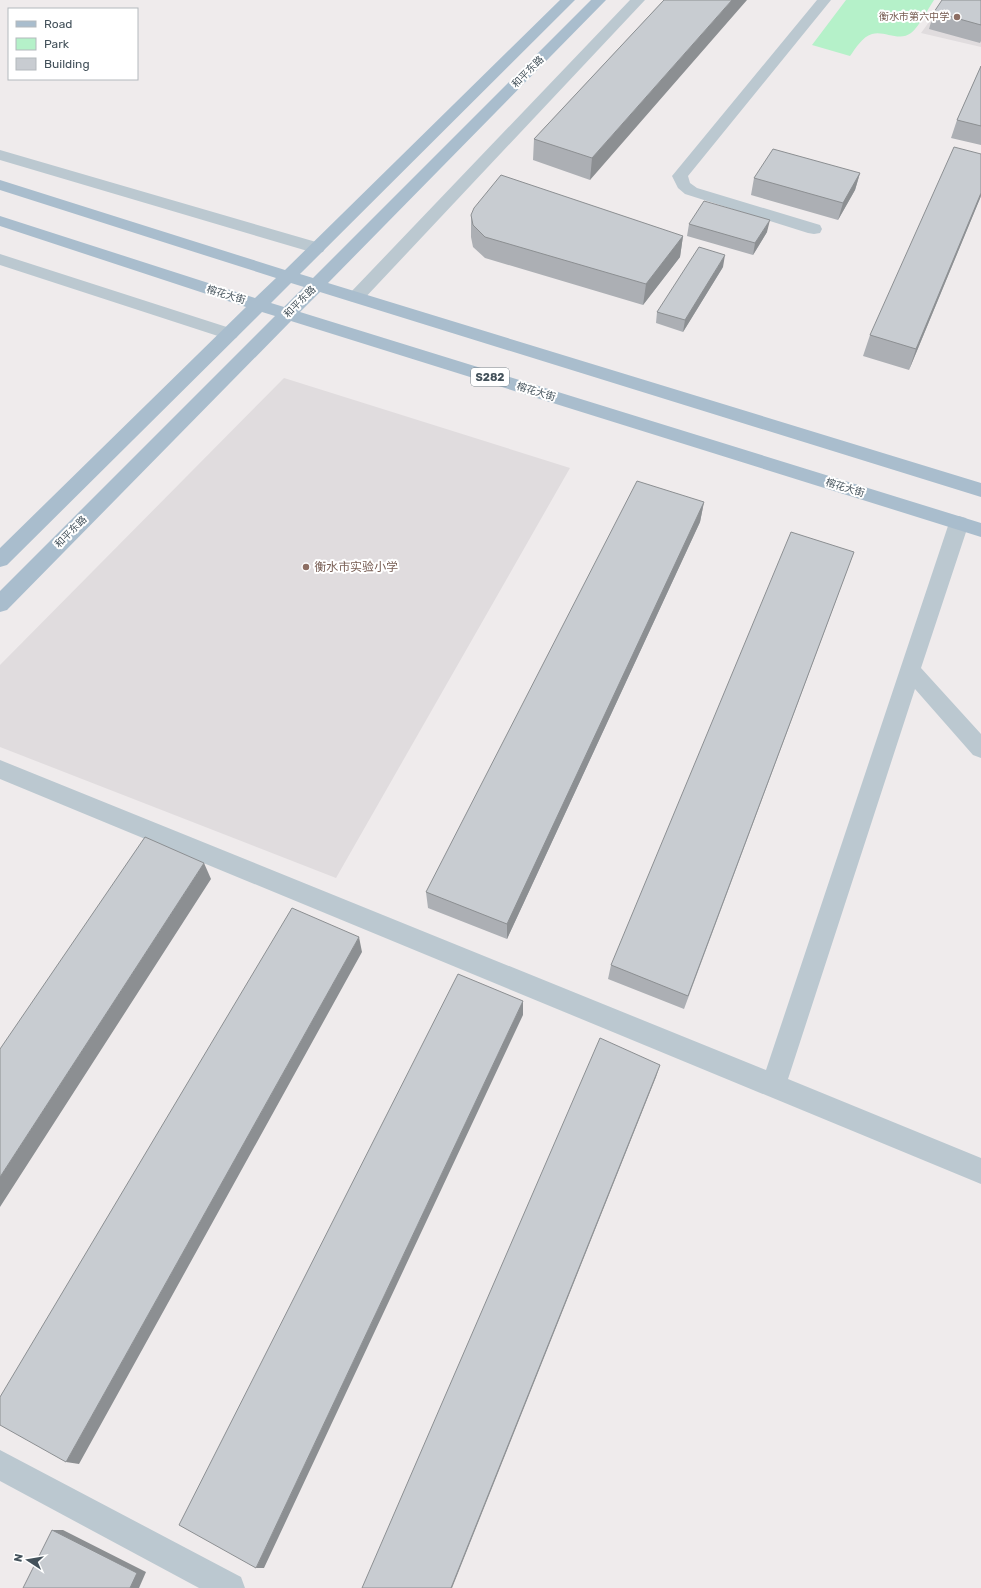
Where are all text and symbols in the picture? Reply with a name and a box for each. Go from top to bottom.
legend [8,8,138,80]
place label: 衡水市第六中学 [879,11,949,23]
marker: 衡水市第六中学 [952,12,962,22]
text: Road [44,17,72,31]
text: Park [44,37,70,51]
street label: 和平东路 [510,54,546,90]
text: Building [44,57,90,71]
street label: 榕花大街 [205,283,247,307]
street label: 和平东路 [282,284,318,320]
road number: S282 [471,368,509,386]
street label: 榕花大街 [515,380,557,404]
street label: 榕花大街 [824,476,866,500]
street label: 和平东路 [53,514,89,550]
place label: 衡水市实验小学 [314,560,398,574]
marker: 衡水市实验小学 [301,562,311,572]
north arrow [8,1540,48,1580]
text: N [12,1553,26,1563]

